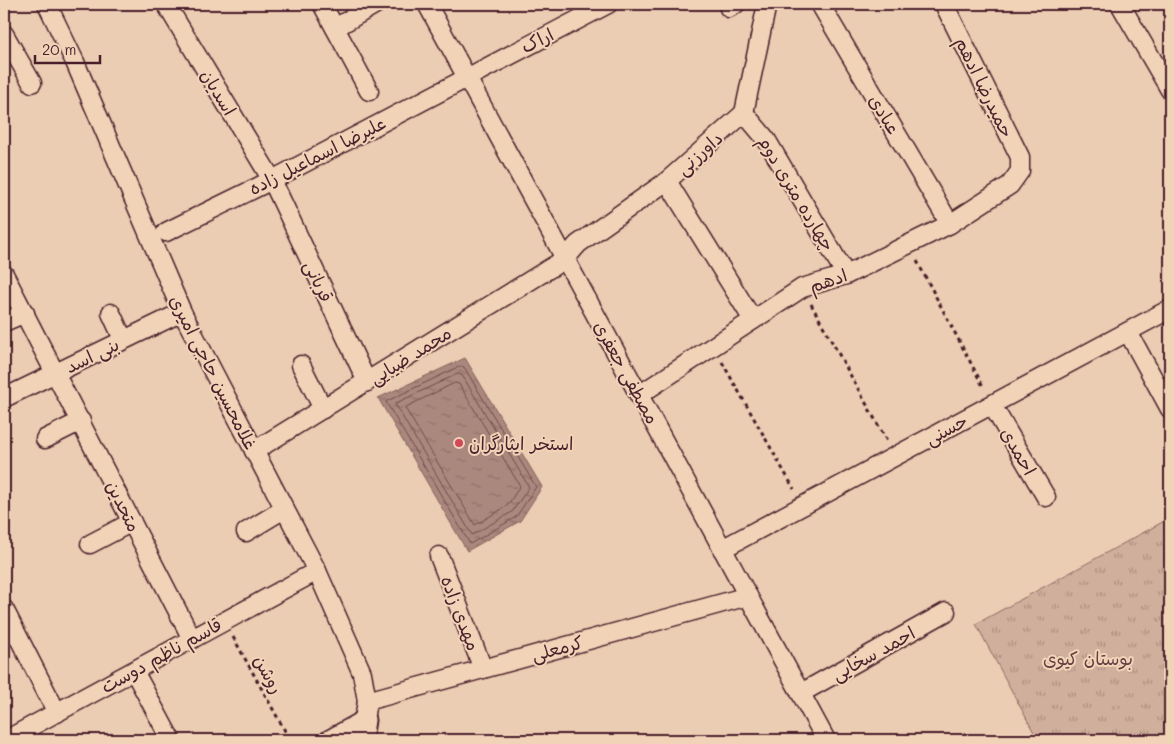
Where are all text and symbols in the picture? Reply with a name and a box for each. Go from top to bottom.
street label: اراک [517,22,557,58]
scale bar [35,32,100,64]
street label: حمیدرضا ادهم [948,33,1020,143]
text: 20 m [42,39,76,59]
street label: اسدیان [196,64,242,120]
street label: عبادی [864,90,906,138]
street label: علیرضا اسماعیل زاده [244,110,390,200]
street label: داورزنی [671,126,727,180]
street label: چهارده متری دوم [751,131,841,257]
street label: قربانی [299,256,339,306]
street label: ادهم [806,262,851,300]
street label: غلامحسین حاجی امیری [165,291,263,453]
street label: مصطفی جعفری [589,316,665,428]
street label: محمد ضیایی [364,320,456,390]
street label: بنی اسد [61,332,123,378]
street label: حسنی [920,408,972,450]
street label: احمدی [996,423,1042,479]
place label: استخر ایثارگران [469,431,574,455]
marker: استخر ایثارگران [453,437,465,449]
street label: متحدین [101,476,147,536]
street label: مهدی زاده [436,572,486,654]
street label: قاسم ناظم دوست [96,612,227,701]
street label: احمد سخایی [827,620,919,686]
street label: کرمعلی [529,630,586,666]
park label: بوستان کیوی [1043,646,1133,670]
street label: روشن [249,650,289,698]

